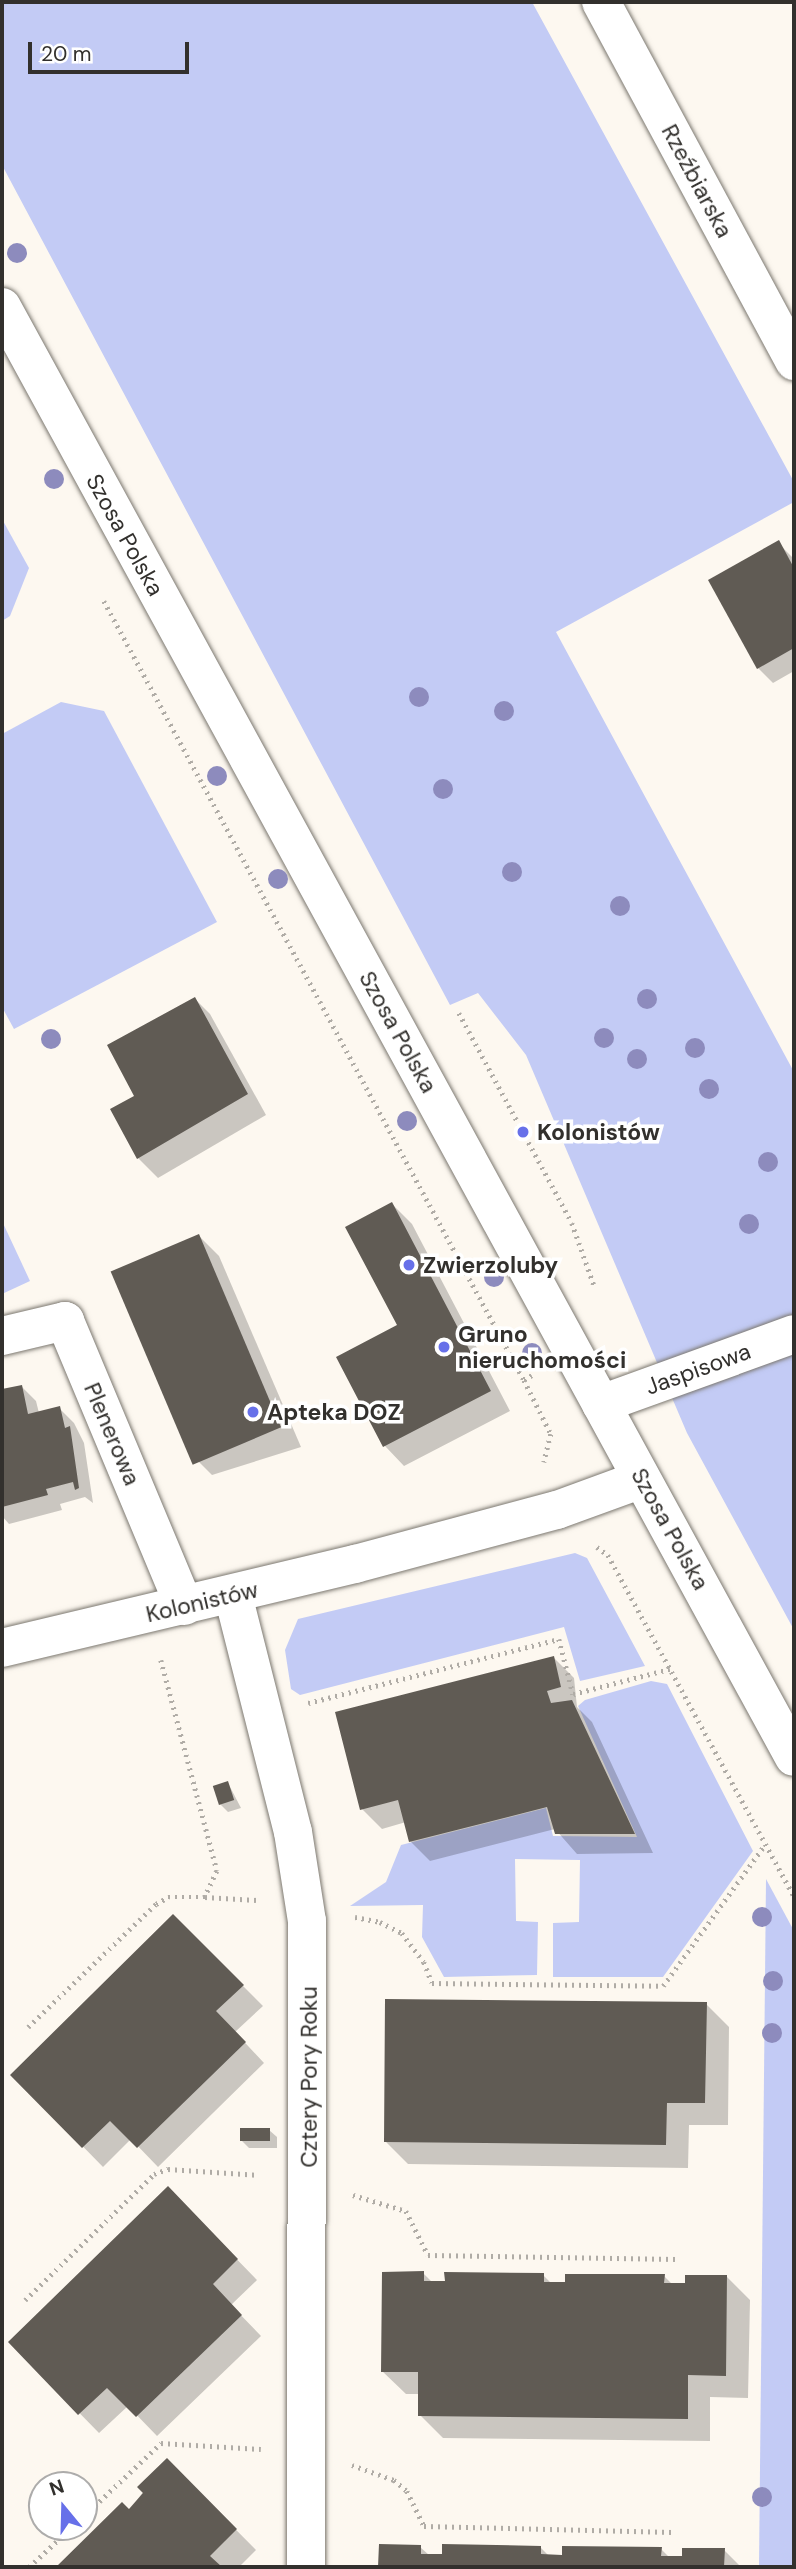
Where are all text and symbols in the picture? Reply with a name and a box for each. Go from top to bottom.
scale bar [32,28,192,72]
text: 20 m [41,40,92,68]
street label: Rzeźbiarska [656,120,738,242]
street label: Szosa Polska [80,469,170,601]
street label: Szosa Polska [353,966,443,1098]
place label: Kolonistów [537,1118,660,1146]
marker: Kolonistów [515,1124,531,1140]
place label: Zwierzoluby [423,1251,558,1279]
marker: Zwierzoluby [401,1257,417,1273]
place label: Gruno nieruchomości [458,1320,626,1374]
street label: Jaspisowa [642,1337,754,1401]
marker: Gruno nieruchomości [436,1339,452,1355]
street label: Plenerowa [78,1379,146,1489]
place label: Apteka DOZ [267,1398,401,1426]
marker: Apteka DOZ [245,1404,261,1420]
street label: Szosa Polska [625,1463,715,1595]
street label: Kolonistów [143,1576,261,1628]
street label: Cztery Pory Roku [295,1986,323,2168]
north arrow [28,2471,98,2541]
text: N [46,2473,67,2502]

